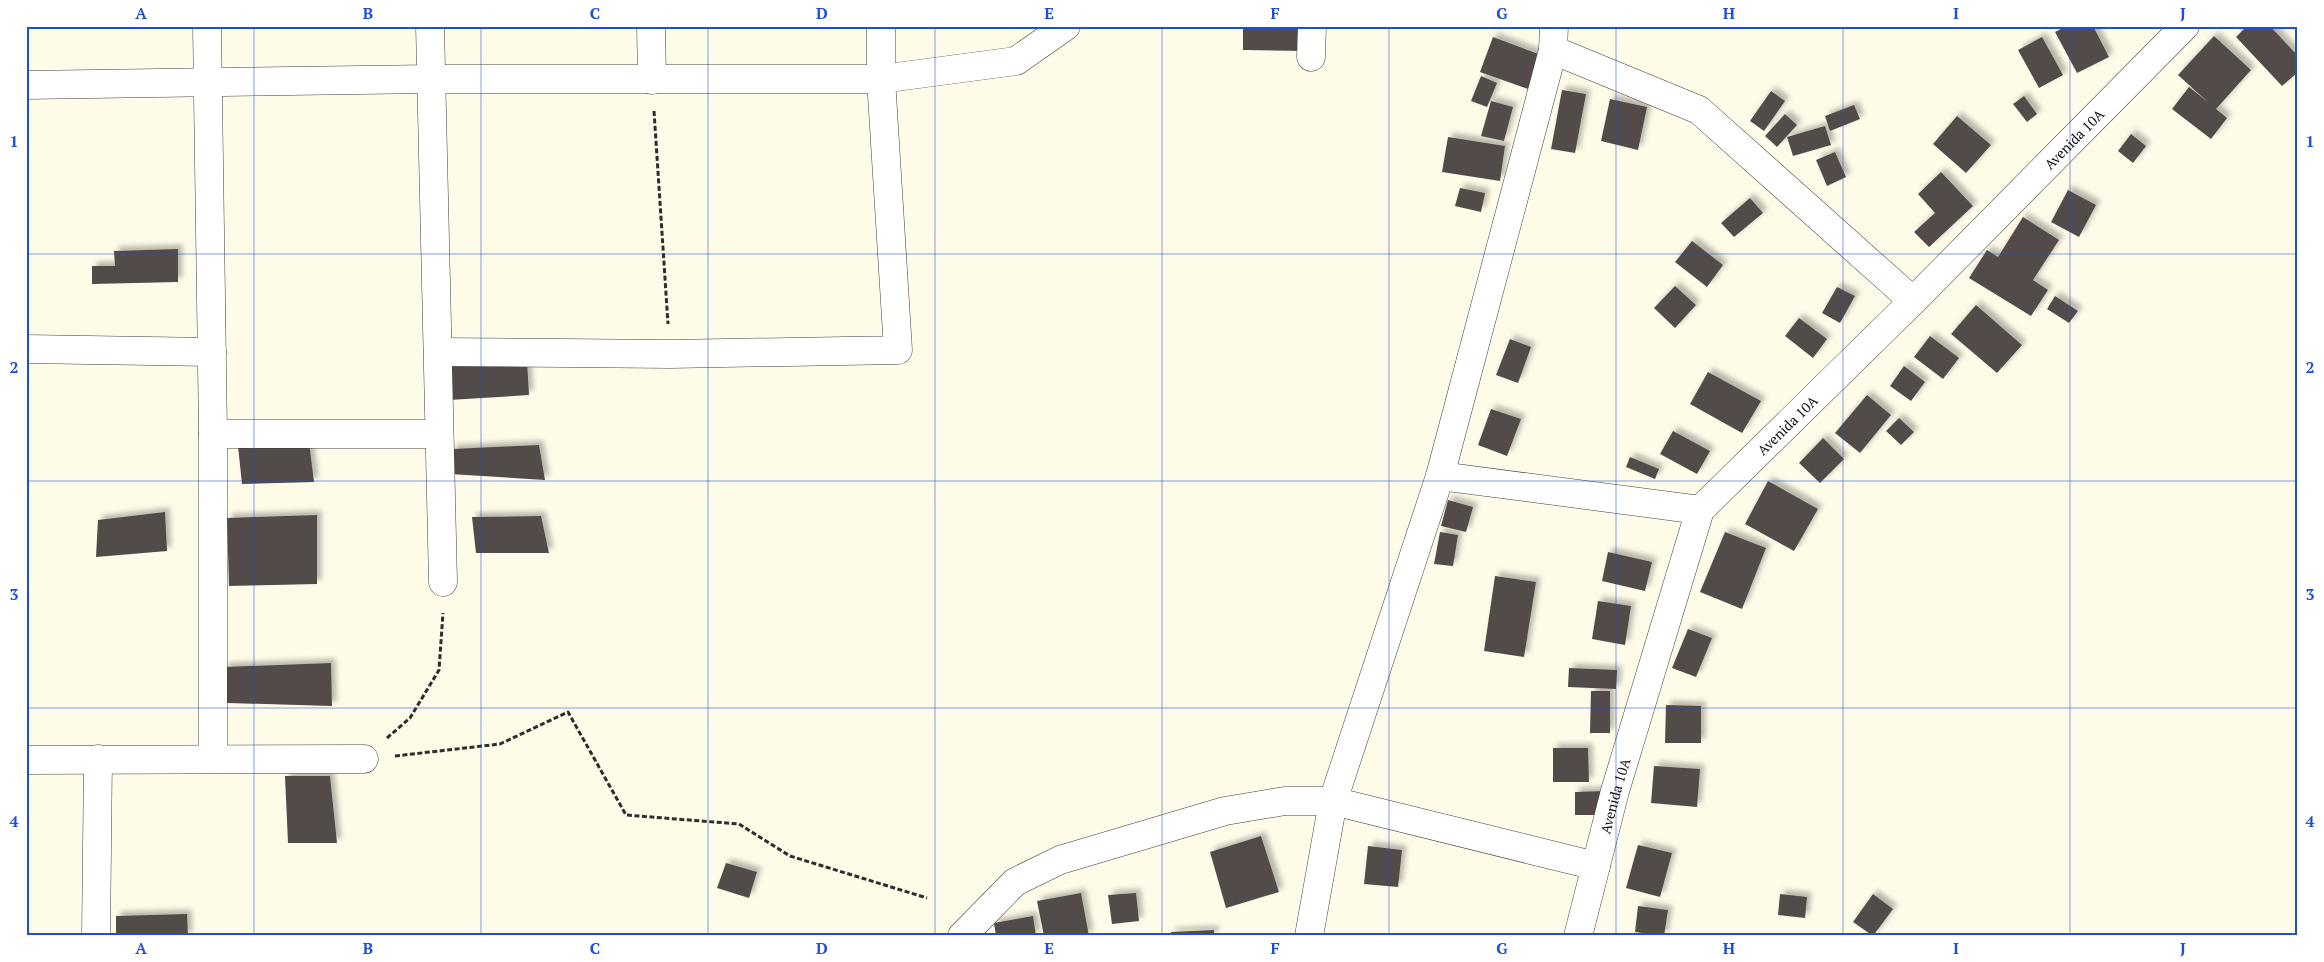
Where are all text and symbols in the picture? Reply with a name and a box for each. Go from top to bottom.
text: A [135,2,147,24]
text: B [363,2,373,24]
text: C [590,2,600,24]
text: D [816,2,828,24]
text: E [1044,2,1054,24]
text: F [1270,2,1280,24]
text: G [1496,2,1508,24]
text: H [1723,2,1735,24]
text: I [1953,2,1959,24]
text: J [2180,2,2186,24]
street label: Avenida 10A [2039,104,2108,173]
text: 1 [9,130,19,152]
text: 1 [2305,130,2315,152]
text: 2 [9,356,19,378]
text: 2 [2305,356,2315,378]
street label: Avenida 10A [1753,390,1822,459]
text: 3 [9,583,19,605]
text: 3 [2305,583,2315,605]
street label: Avenida 10A [1595,755,1634,836]
text: 4 [9,810,19,832]
text: 4 [2305,810,2315,832]
text: A [135,937,147,959]
text: B [363,937,373,959]
text: C [590,937,600,959]
text: D [816,937,828,959]
text: E [1044,937,1054,959]
text: F [1270,937,1280,959]
text: G [1496,937,1508,959]
text: H [1723,937,1735,959]
text: I [1953,937,1959,959]
text: J [2180,937,2186,959]

